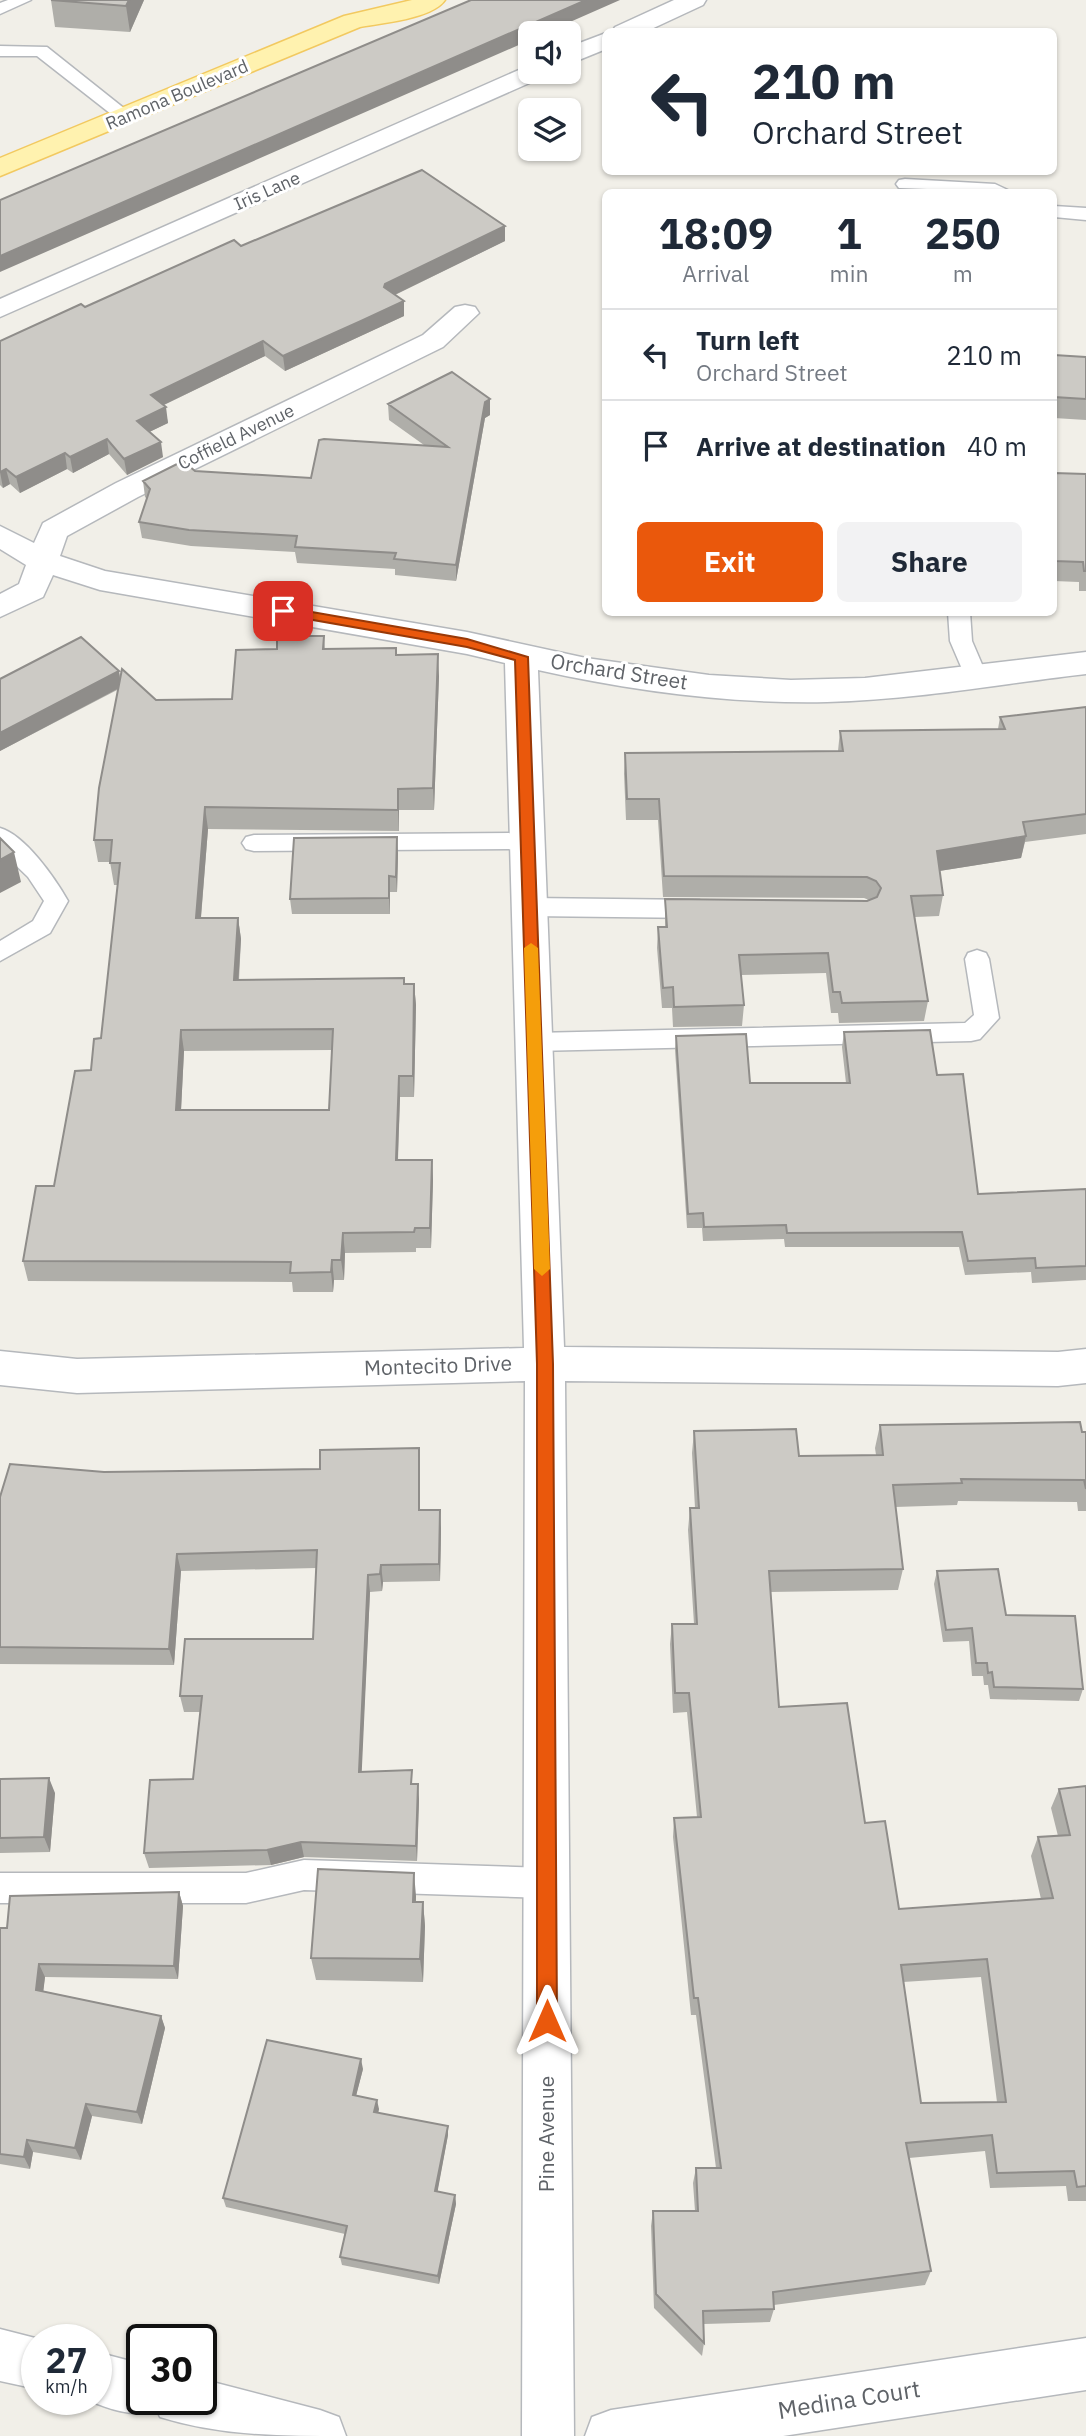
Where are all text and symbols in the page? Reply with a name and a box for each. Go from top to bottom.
map controls [518,21,581,161]
button: sound [518,21,581,84]
text: 210 m [752,49,896,112]
street label: Ramona Boulevard [102,54,252,135]
icon: left [637,56,728,147]
button: layers [518,98,581,161]
text: Orchard Street [752,111,963,153]
street label: Iris Lane [230,166,304,215]
text: 18:09 [658,206,773,261]
text: 1 [836,206,862,261]
text: 250 [925,206,1001,261]
text: Arrival [682,258,749,288]
text: min [830,258,868,288]
text: m [953,258,973,288]
text: Turn left [696,323,799,357]
icon: left [637,336,675,374]
text: 210 m [946,338,1022,372]
text: Orchard Street [696,357,848,387]
street label: Coffield Avenue [174,398,298,475]
icon: arrive [637,427,675,465]
text: Arrive at destination [696,429,946,463]
text: 40 m [967,429,1027,463]
button: Exit [637,522,823,602]
button: Share [837,522,1022,602]
pin [253,581,313,641]
icon: arrive [264,592,302,630]
street label: Orchard Street [549,646,690,696]
street label: Montecito Drive [363,1348,512,1382]
position arrow [510,1984,584,2058]
street label: Pine Avenue [532,2076,560,2192]
speed limit sign: 30 [126,2324,217,2415]
text: 27 [45,2337,88,2383]
street label: Medina Court [775,2372,922,2426]
text: km/h [45,2375,88,2398]

